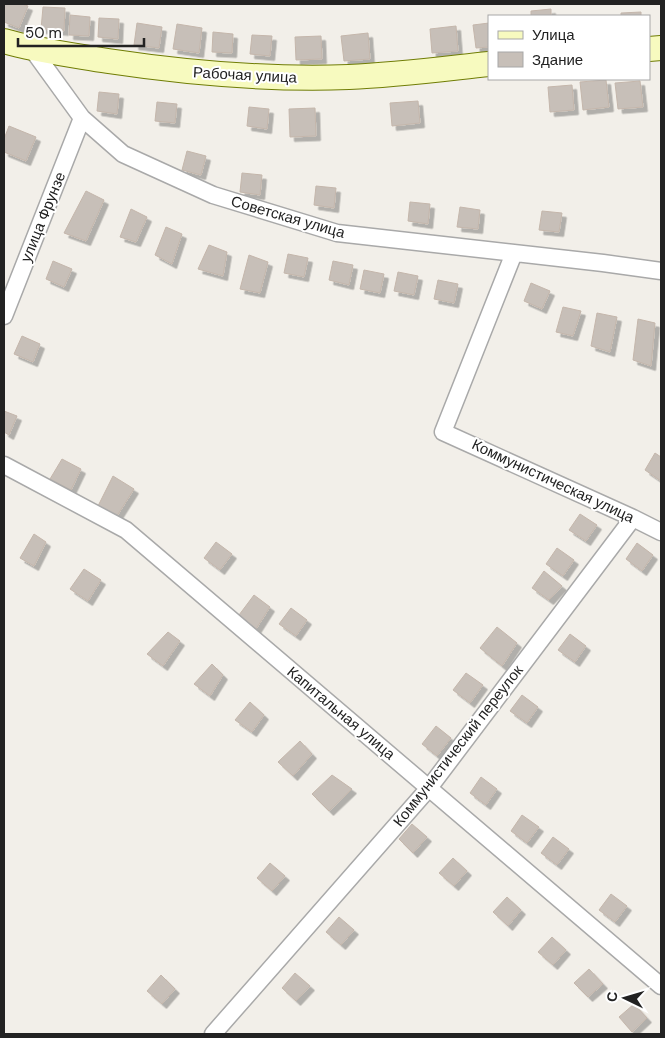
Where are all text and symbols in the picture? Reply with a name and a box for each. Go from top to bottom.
scale bar [18,15,144,47]
legend [488,15,650,80]
text: 50 m [25,23,62,43]
text: Улица [532,25,575,45]
text: Здание [532,50,583,70]
street label: Рабочая улица [193,62,298,88]
street label: улица Фрунзе [16,169,70,265]
street label: Советская улица [229,191,348,243]
street label: Коммунистическая улица [469,435,638,528]
street label: Коммунистический переулок [389,661,528,831]
street label: Капитальная улица [283,662,400,765]
north arrow [600,973,650,1023]
text: С [603,991,621,1003]

